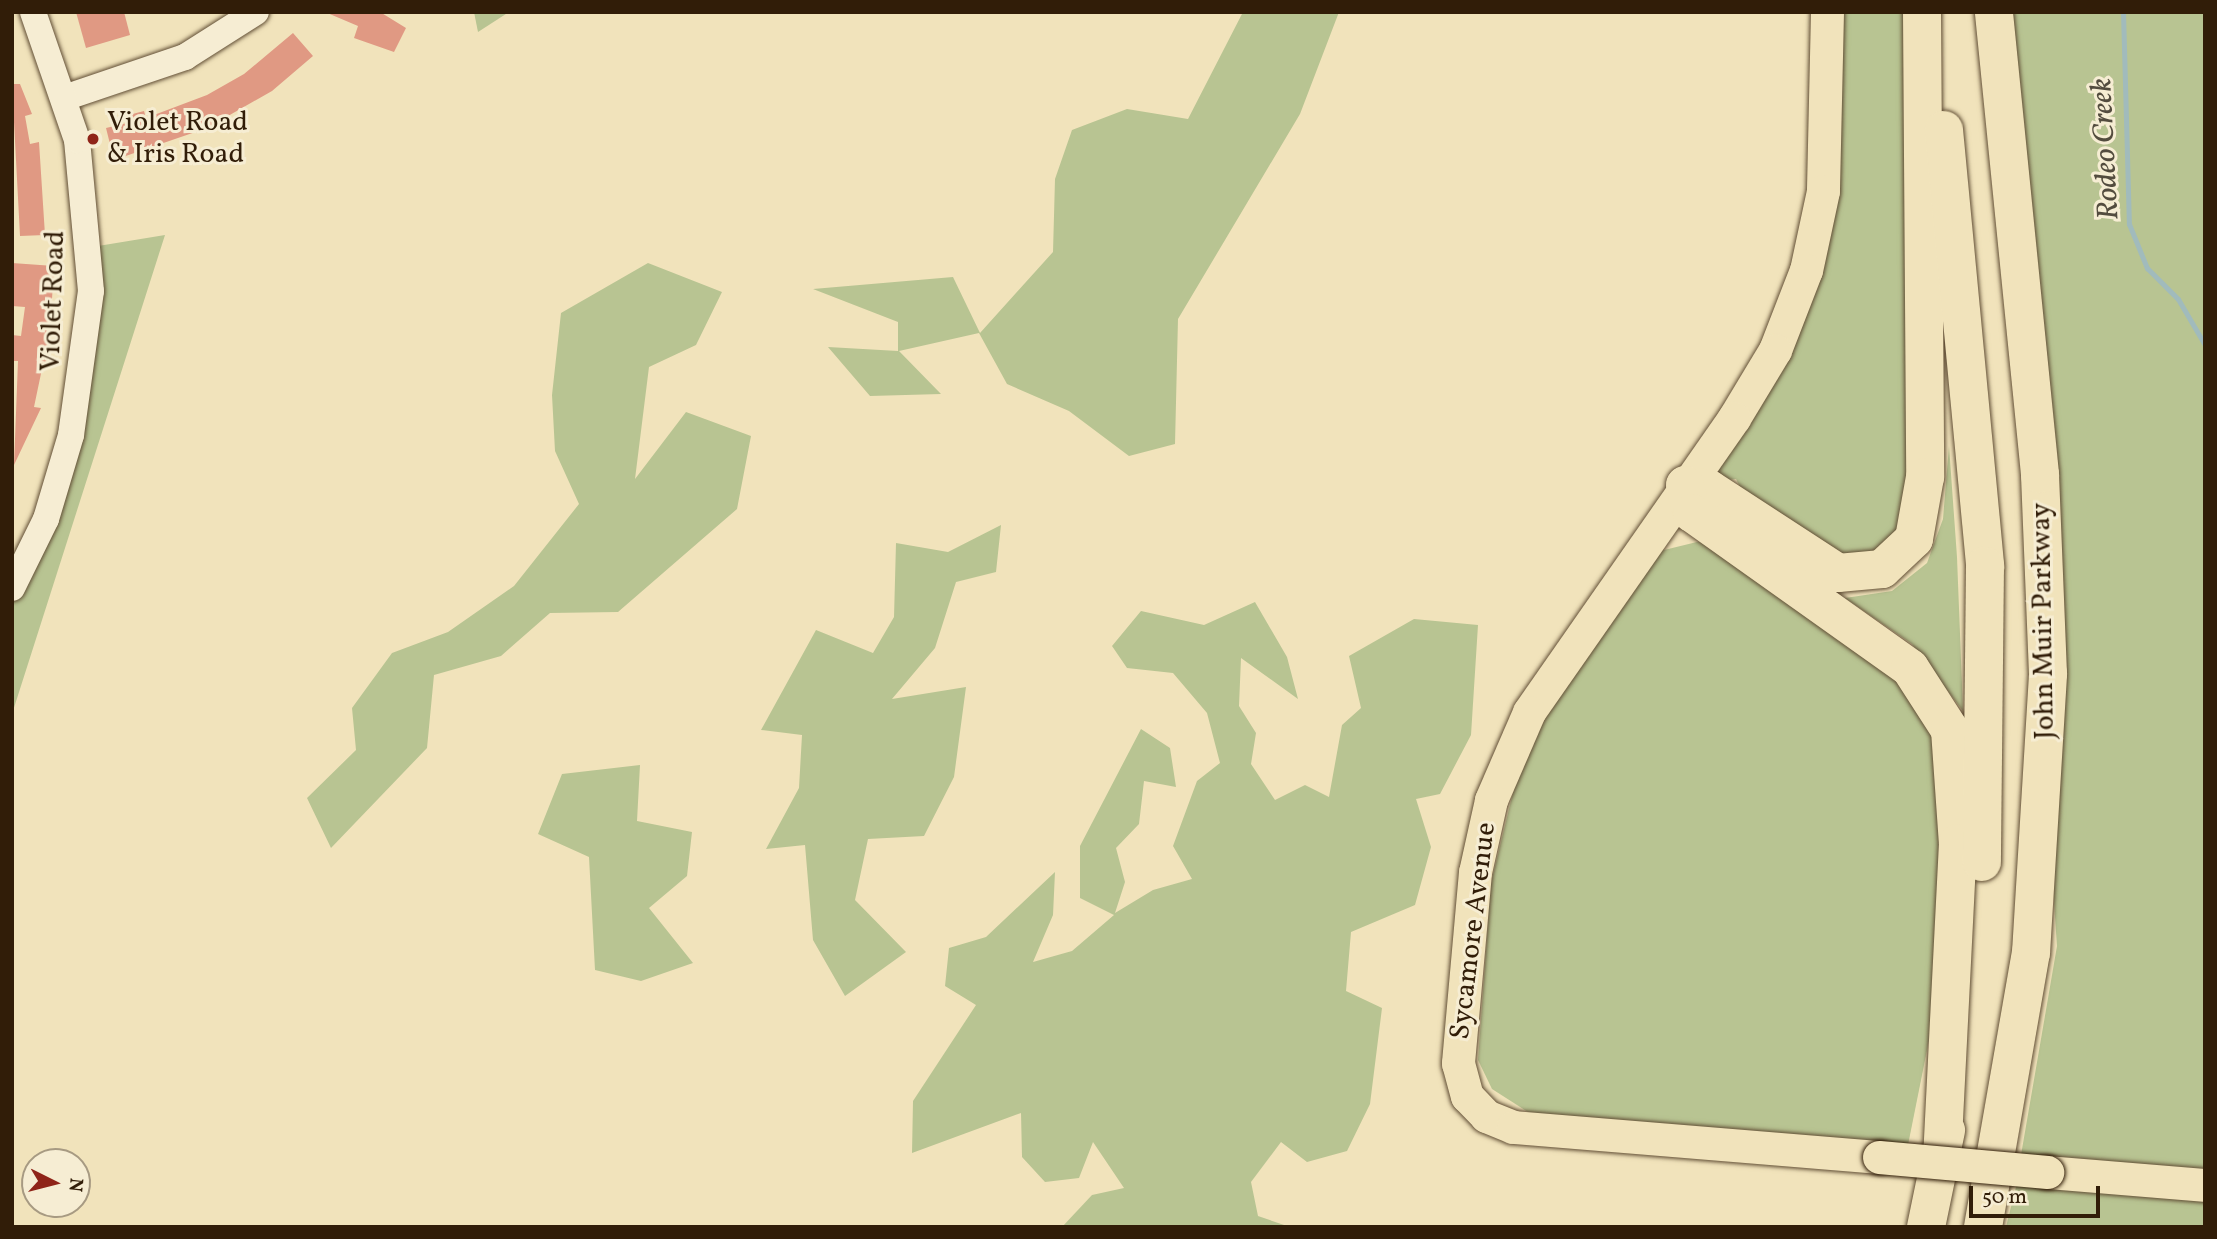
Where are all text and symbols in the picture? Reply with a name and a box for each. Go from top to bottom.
water label: Rodeo Creek [2084,77,2128,221]
place label: Violet Road & Iris Road [107,106,248,172]
marker: Violet Road & Iris Road [85,131,101,147]
street label: Violet Road [35,230,73,372]
street label: John Muir Parkway [2025,502,2063,740]
street label: Sycamore Avenue [1444,820,1504,1042]
north arrow [21,1148,91,1218]
scale bar [1972,1172,2103,1216]
text: N [61,1177,89,1193]
text: 50 m [1982,1183,2027,1212]

